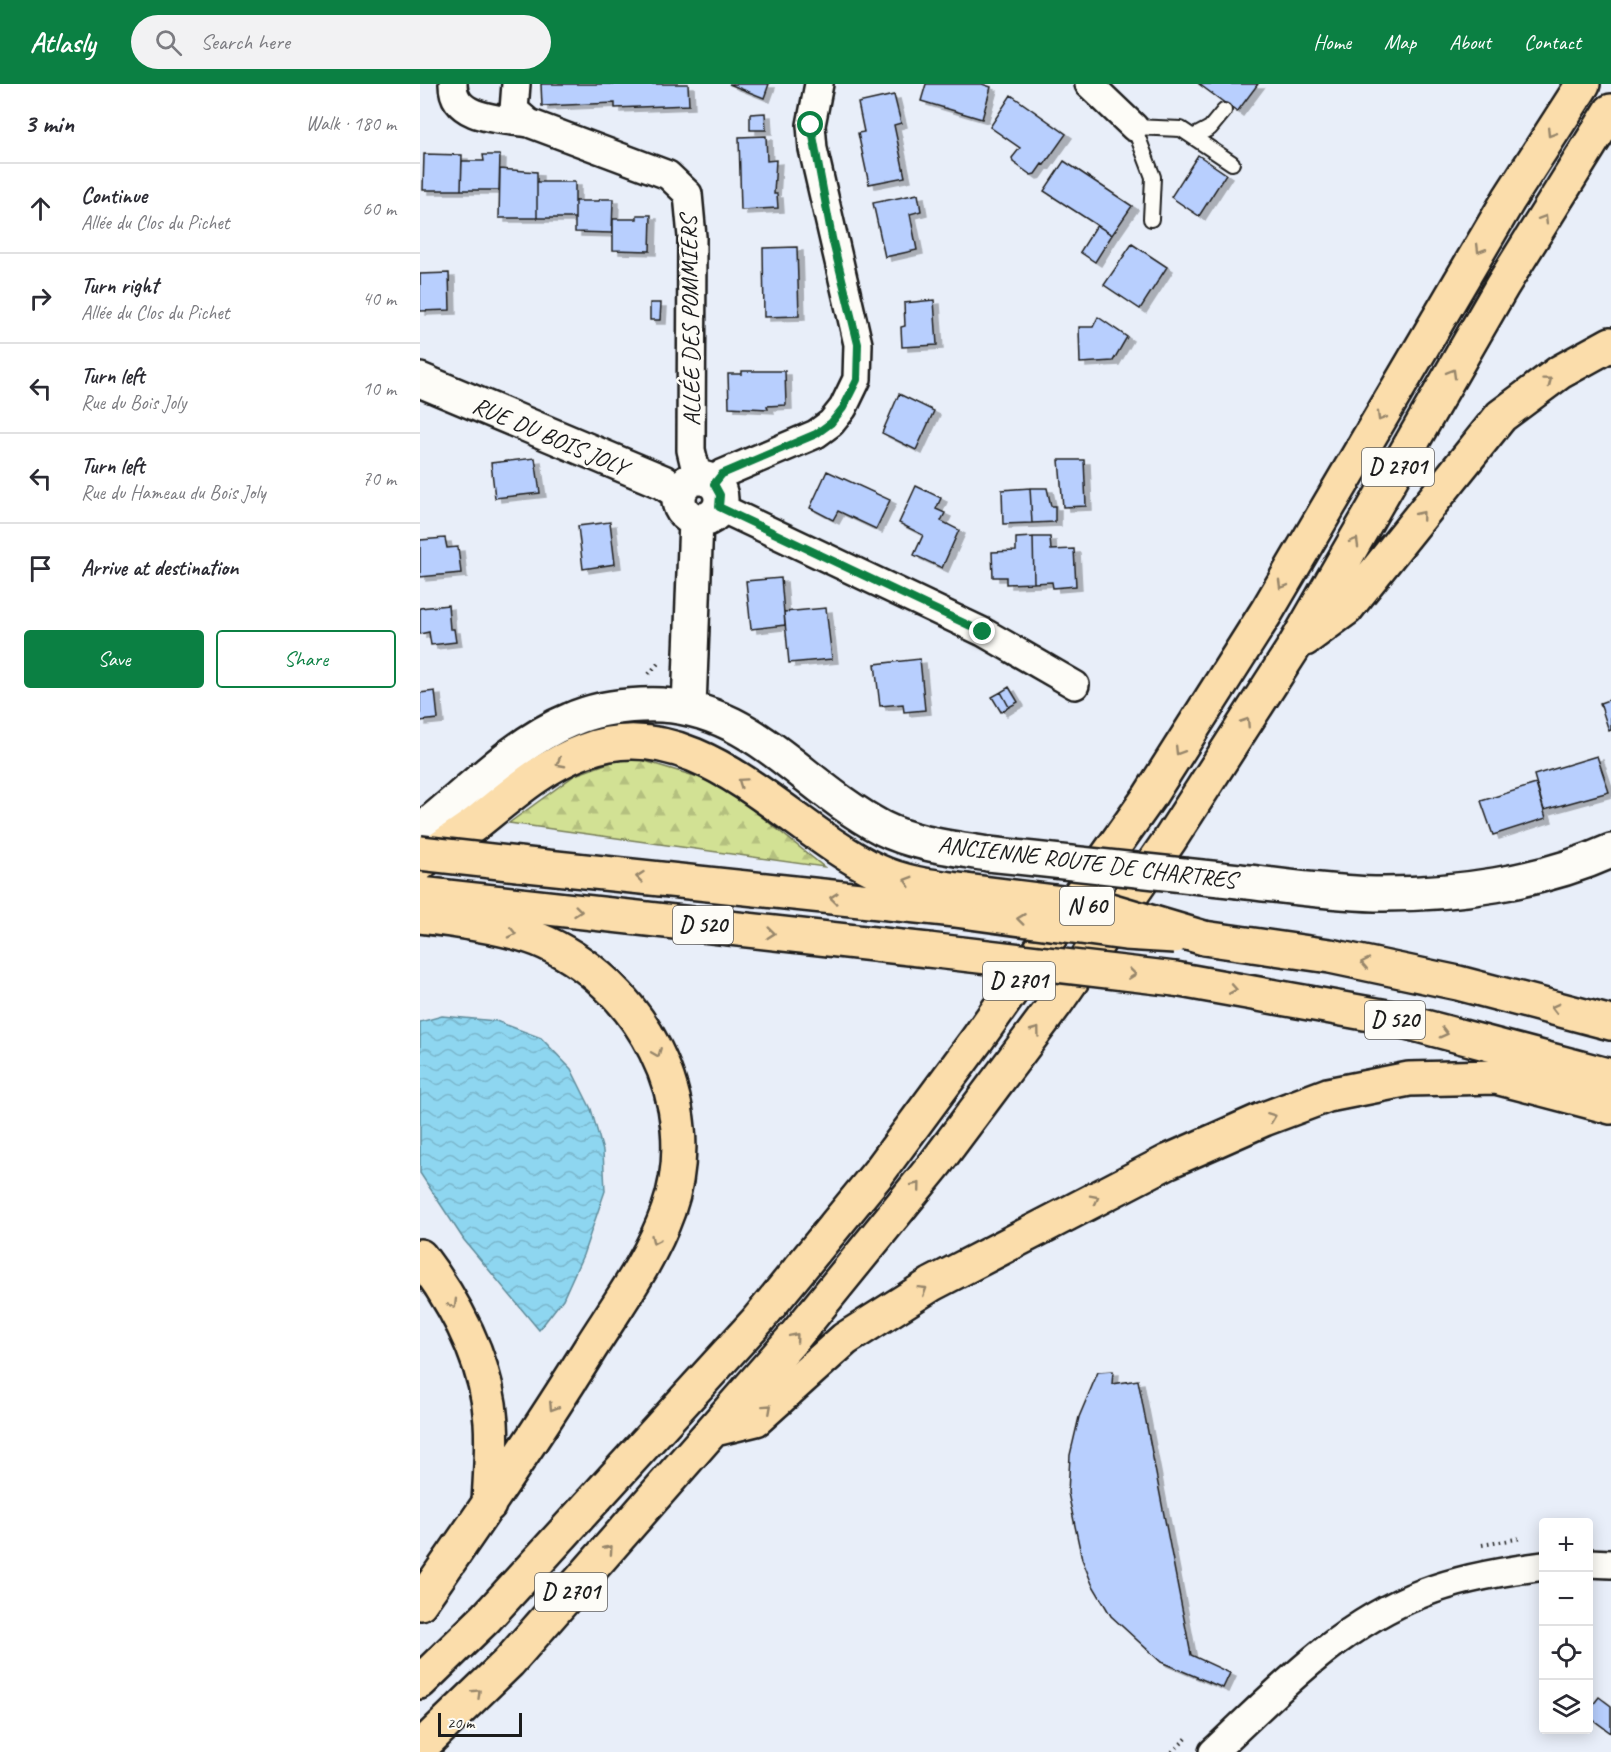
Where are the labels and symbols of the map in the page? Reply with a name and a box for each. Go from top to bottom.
route start [797,111,823,137]
one-way arrow [1547,127,1559,137]
street label: ALLÉE DES POMMIERS [673,211,707,426]
one-way arrow [1536,215,1548,225]
one-way arrow [1475,243,1487,253]
one-way arrow [1445,369,1456,379]
one-way arrow [1541,377,1552,388]
street label: RUE DU BOIS JOLY [468,390,636,484]
one-way arrow [1376,411,1388,421]
road number: D 2701 [1362,448,1434,486]
one-way arrow [1414,511,1425,522]
one-way arrow [1347,538,1359,548]
one-way arrow [1278,579,1289,589]
route end [969,618,995,644]
one-way arrow [1239,717,1250,728]
one-way arrow [1174,745,1186,755]
one-way arrow [556,756,566,767]
one-way arrow [737,778,748,789]
street label: ANCIENNE ROUTE DE CHARTRES [936,829,1242,896]
one-way arrow [635,872,644,884]
one-way arrow [903,876,914,888]
road number: N 60 [1060,887,1114,925]
one-way arrow [829,892,838,905]
one-way arrow [573,904,582,917]
road number: D 520 [673,906,733,944]
one-way arrow [1016,913,1025,926]
one-way arrow [507,926,517,939]
one-way arrow [767,926,776,939]
one-way arrow [1360,957,1370,970]
road number: D 2701 [983,962,1055,1000]
one-way arrow [1128,967,1137,980]
one-way arrow [1227,982,1237,995]
road number: D 520 [1365,1001,1425,1039]
one-way arrow [1550,1003,1560,1016]
one-way arrow [1028,1026,1039,1037]
one-way arrow [1438,1026,1449,1038]
one-way arrow [650,1047,662,1058]
one-way arrow [1266,1111,1277,1124]
one-way arrow [910,1182,921,1193]
one-way arrow [1089,1195,1100,1206]
one-way arrow [650,1234,662,1245]
one-way arrow [916,1286,927,1297]
one-way arrow [446,1298,457,1308]
one-way arrow [787,1333,798,1344]
one-way arrow [549,1401,561,1411]
one-way arrow [761,1404,772,1415]
one-way arrow [602,1545,613,1556]
road number: D 2701 [535,1573,607,1611]
one-way arrow [470,1689,481,1700]
scale bar [438,1710,522,1738]

